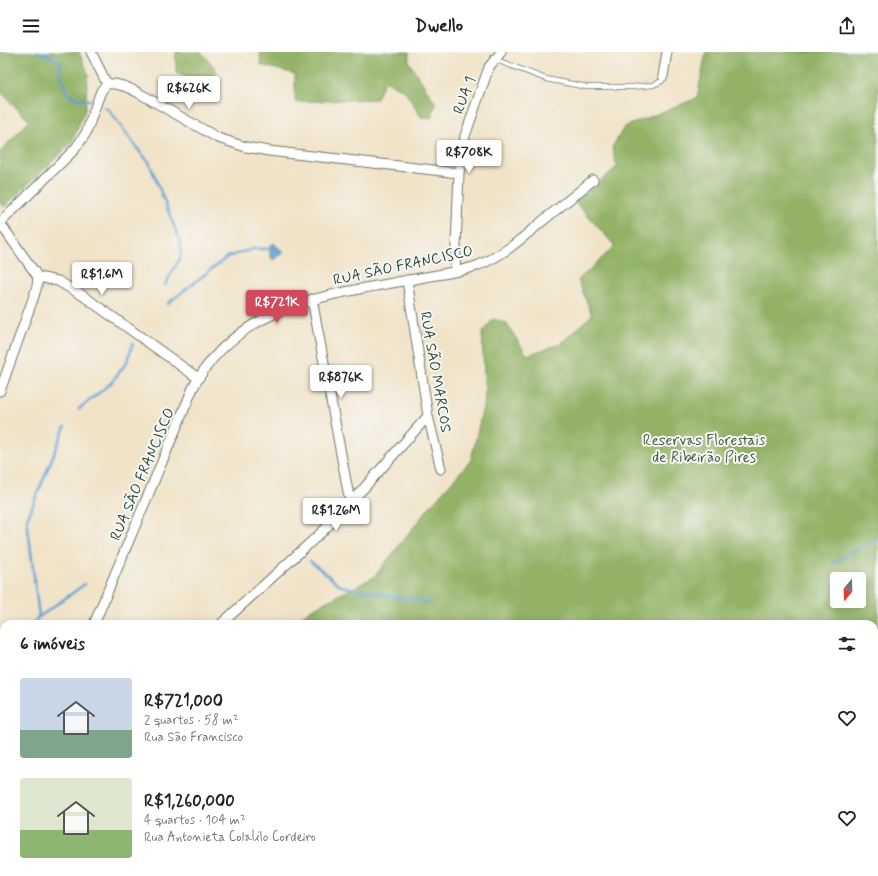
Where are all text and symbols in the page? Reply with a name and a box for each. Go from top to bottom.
text: Dwello [415,14,463,38]
icon: menu [20,15,42,37]
icon: share [836,15,858,37]
street label: RUA 1 [449,74,481,117]
pin: R$626K [156,76,222,110]
text: R$626K [167,80,211,97]
pin: R$708K [436,140,502,174]
text: R$708K [446,144,492,161]
street label: RUA SÃO FRANCISCO [331,241,475,291]
pin: R$1.6M [69,262,135,296]
text: R$1.6M [81,266,123,283]
pin: R$721K [244,290,310,324]
text: R$721K [255,294,299,311]
street label: RUA SÃO MARCOS [415,310,456,434]
pin: R$876K [308,365,374,399]
text: R$876K [319,369,363,386]
street label: RUA SÃO FRANCISCO [106,405,180,544]
park label: Reservas Florestais de Ribeirão Pires [643,431,766,468]
pin: R$1.26M [299,498,373,532]
text: R$1.26M [312,502,360,519]
north arrow [830,572,866,608]
map controls [830,572,866,608]
text: 6 imóveis [20,633,85,655]
icon: filters [836,633,858,655]
text: R$721,000 [144,690,223,712]
icon: home [52,694,100,742]
icon: heart [836,707,858,729]
text: 2 quartos · 58 m² [144,712,239,729]
text: Rua São Francisco [144,729,243,746]
text: R$1,260,000 [144,790,235,812]
icon: home [52,794,100,842]
icon: heart [836,807,858,829]
text: 4 quartos · 104 m² [144,812,246,829]
text: Rua Antonieta Colalilo Cordeiro [144,829,316,846]

